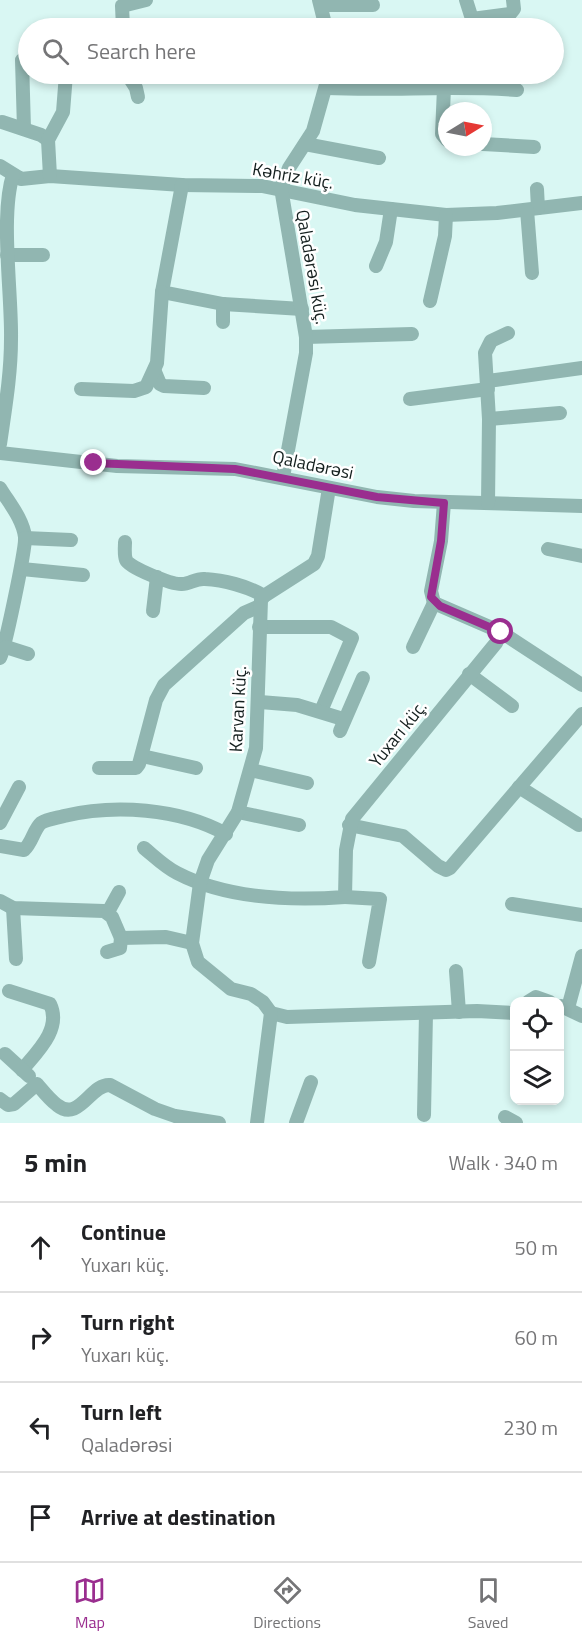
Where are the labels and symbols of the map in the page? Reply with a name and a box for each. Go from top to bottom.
north arrow [438,102,492,156]
street label: Kəhriz küç. [250,155,336,196]
street label: Qaladərəsi küç. [289,207,336,326]
street label: Qaladərəsi [270,443,356,486]
route end [80,449,106,475]
route start [487,618,513,644]
street label: Karvan küç. [222,665,253,753]
street label: Yuxarı küç. [362,694,433,773]

